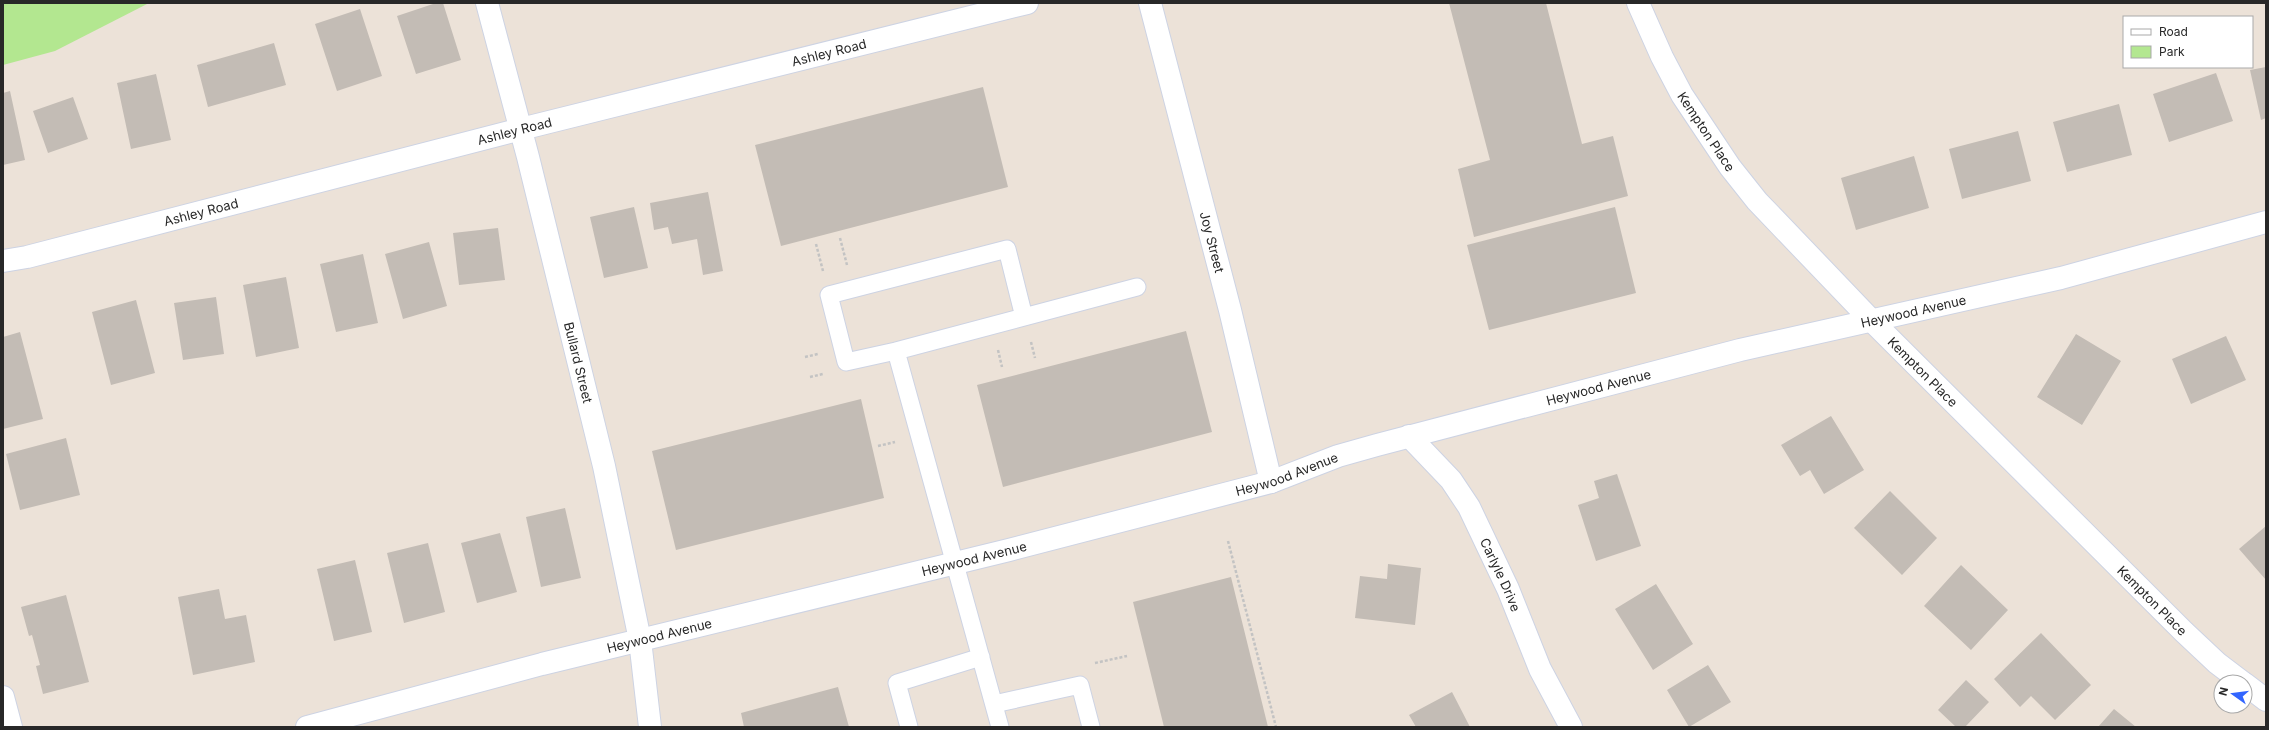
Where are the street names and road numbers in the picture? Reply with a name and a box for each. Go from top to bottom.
street label: Ashley Road [790,35,868,69]
street label: Kempton Place [1674,89,1739,174]
street label: Ashley Road [476,114,554,148]
street label: Ashley Road [162,195,240,229]
street label: Joy Street [1197,210,1228,274]
street label: Heywood Avenue [1859,292,1968,331]
street label: Bullard Street [561,320,596,405]
street label: Kempton Place [1885,333,1961,410]
street label: Heywood Avenue [1544,366,1653,408]
street label: Heywood Avenue [1234,449,1340,499]
street label: Carlyle Drive [1477,535,1524,614]
street label: Heywood Avenue [920,538,1028,579]
street label: Kempton Place [2114,562,2191,639]
street label: Heywood Avenue [605,615,713,656]

